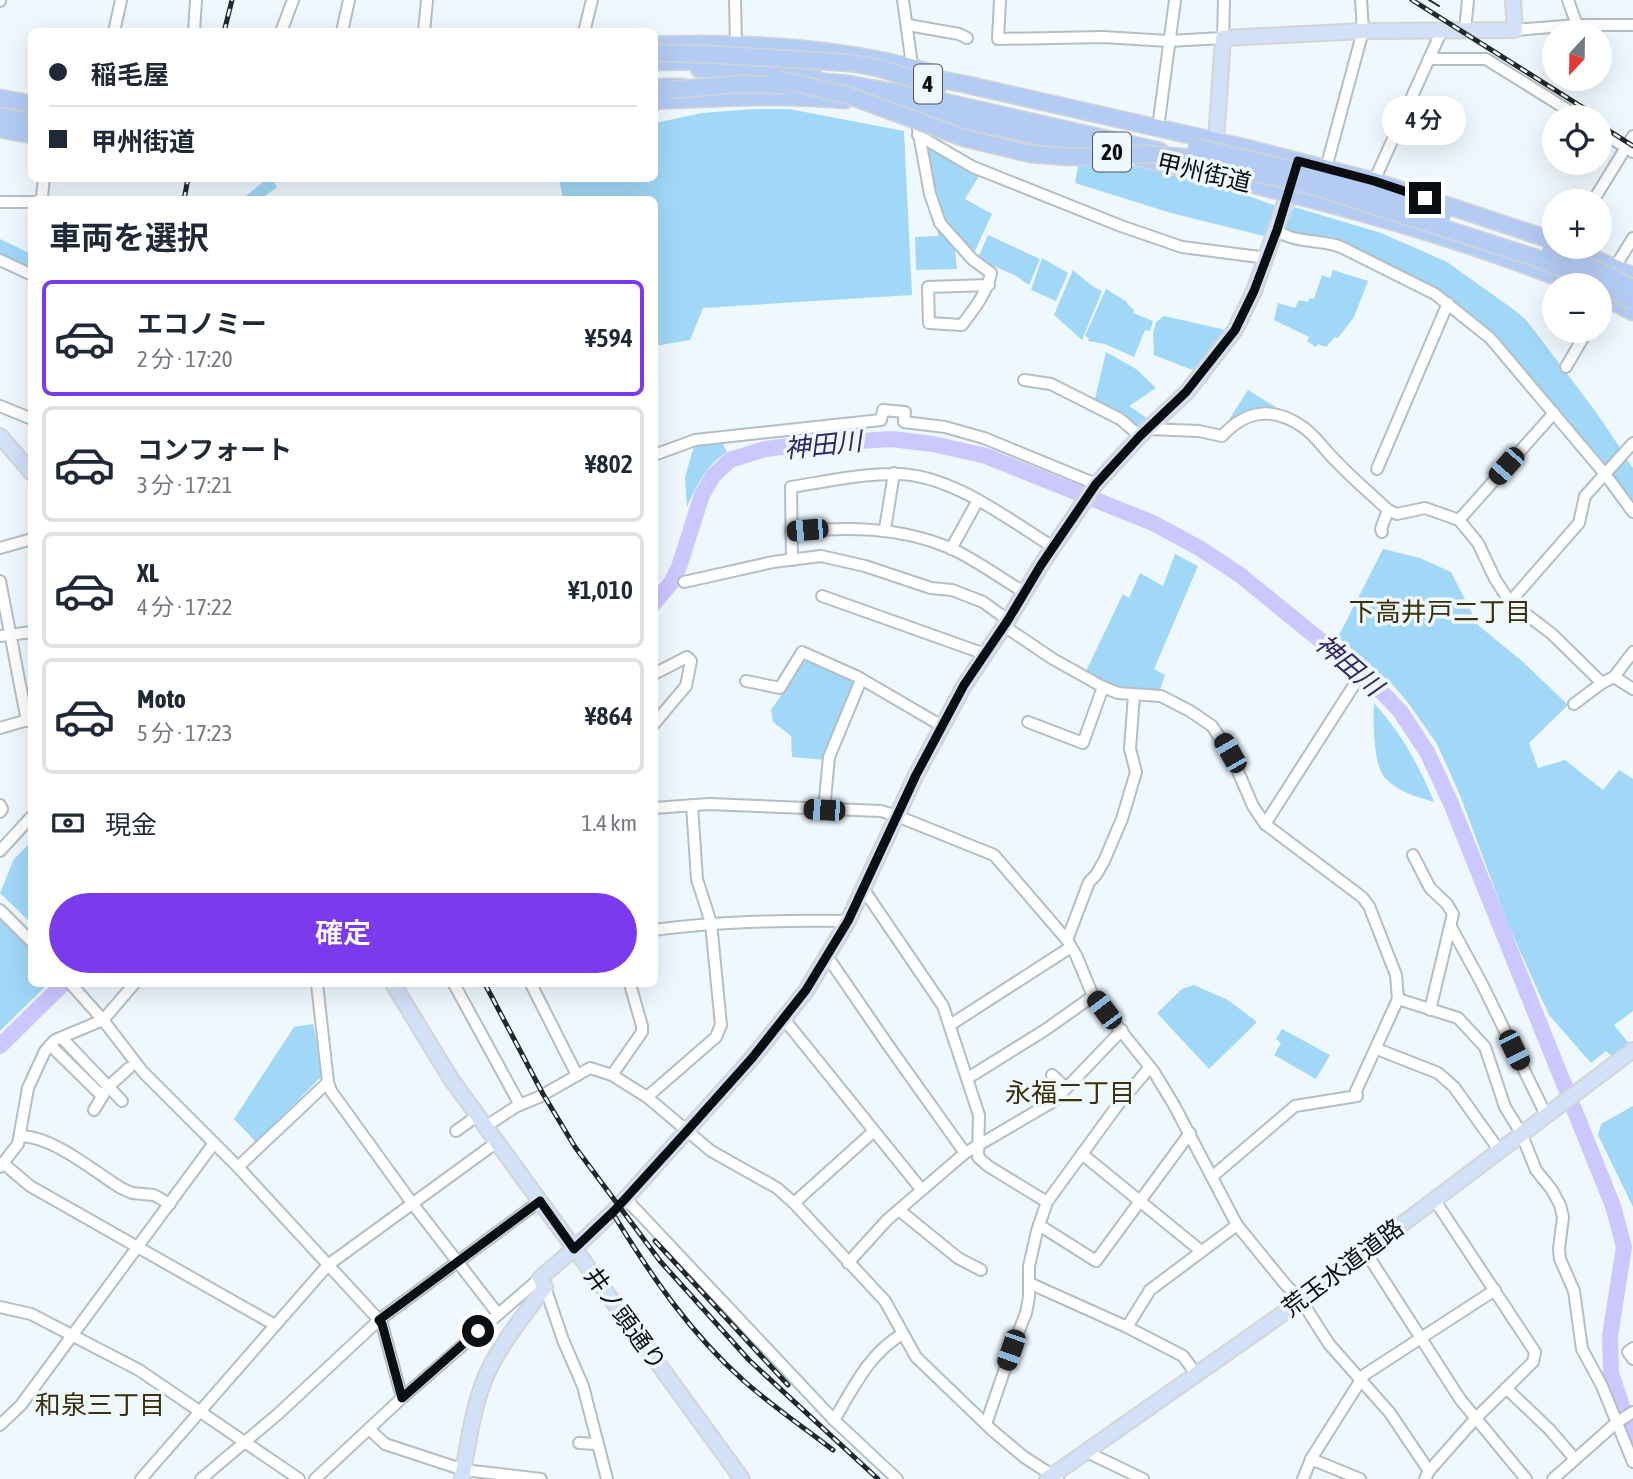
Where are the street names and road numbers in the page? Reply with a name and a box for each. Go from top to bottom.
road number: 4 [914,64,942,104]
road number: 20 [1093,132,1131,172]
street label: 甲州街道 [1154,149,1254,196]
street label: 荒玉水道道路 [1277,1213,1408,1322]
street label: 井ノ頭通り [579,1262,672,1375]

